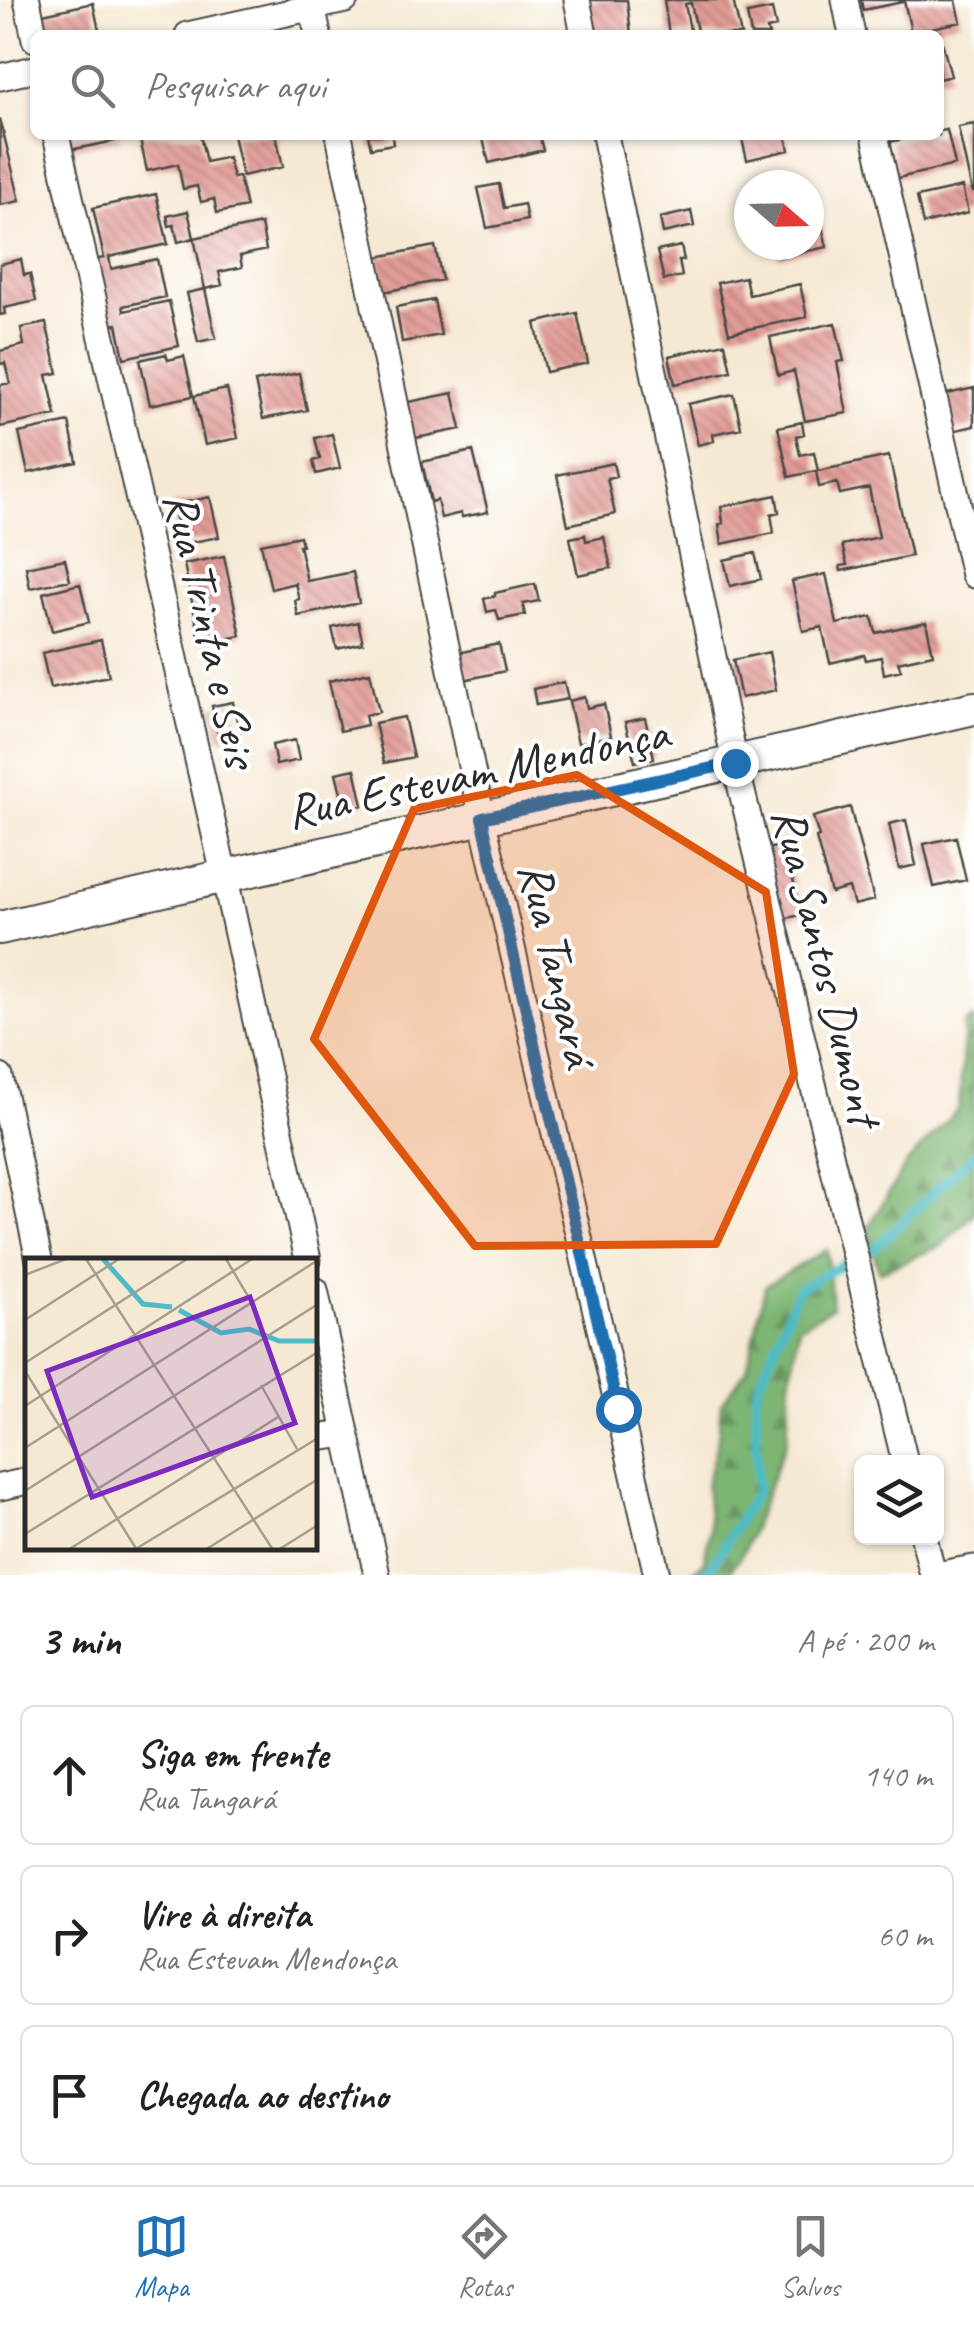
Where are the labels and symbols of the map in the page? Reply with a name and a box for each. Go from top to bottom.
north arrow [734,170,824,260]
street label: Rua Trinta e Seis [150,486,273,777]
street label: Rua Estevam Mendonça [281,702,677,842]
route end [713,741,759,787]
street label: Rua Santos Dumont [759,801,897,1137]
street label: Rua Tangará [505,856,612,1076]
inset map [25,1258,318,1550]
route start [596,1387,642,1433]

